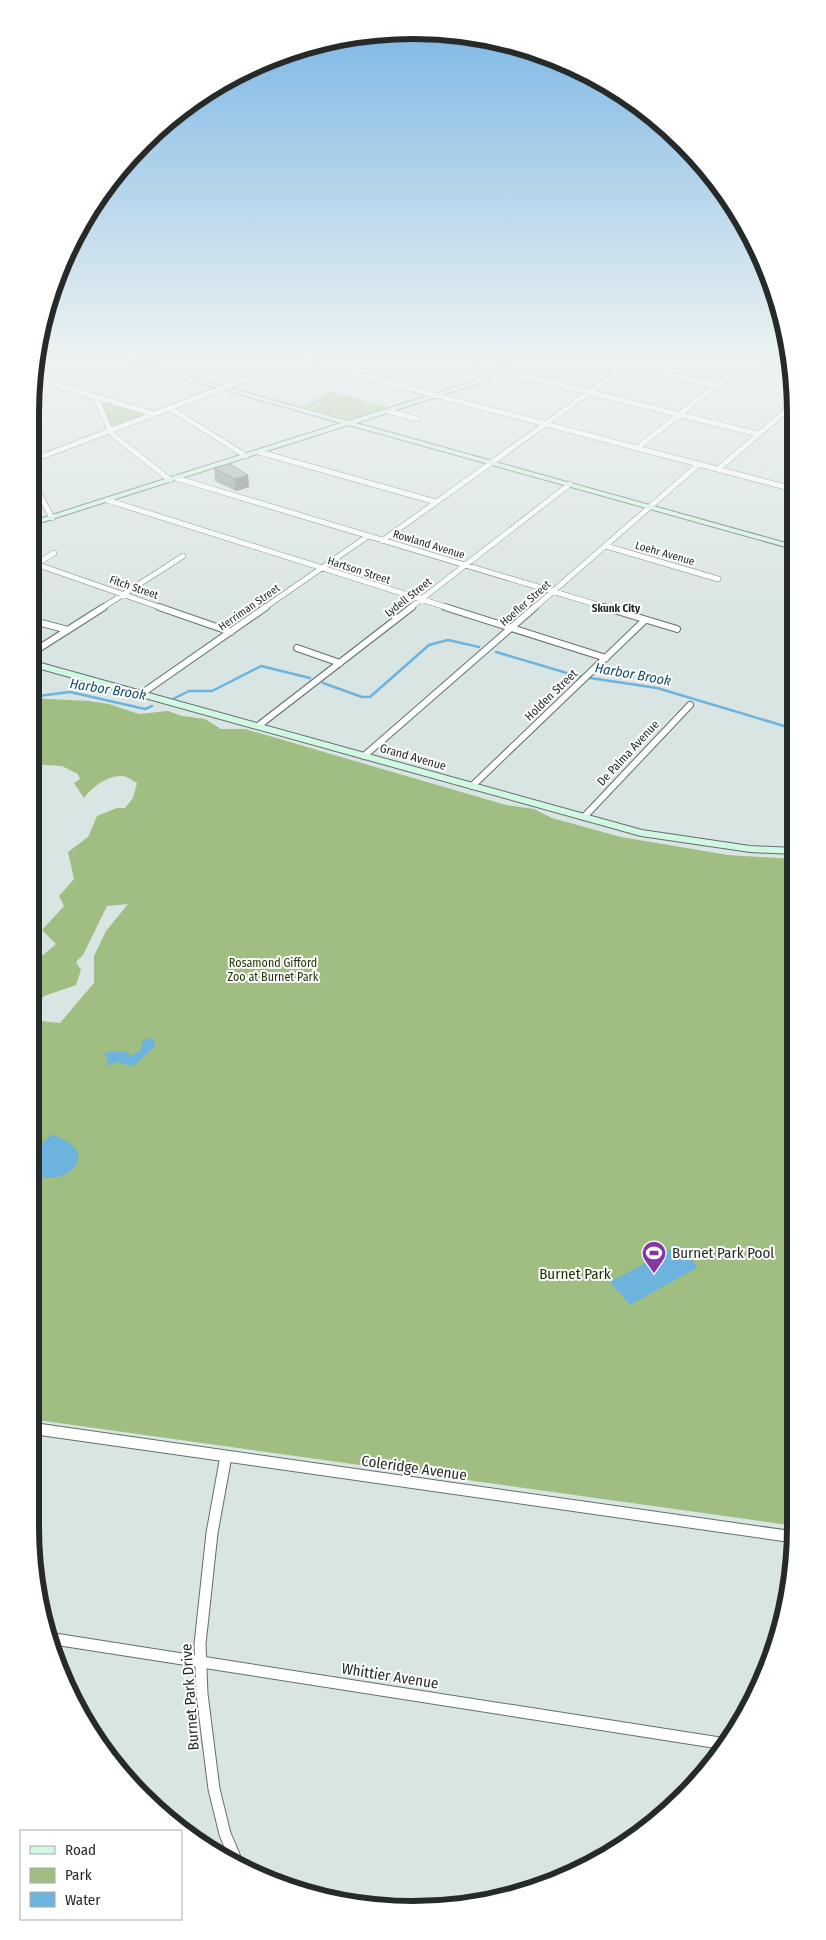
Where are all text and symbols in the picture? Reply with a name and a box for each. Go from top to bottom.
street label: Rowland Avenue [391,527,466,562]
street label: Loehr Avenue [634,539,696,568]
street label: Hartson Street [326,554,392,587]
street label: Fitch Street [108,573,160,602]
street label: Lydell Street [382,575,435,620]
street label: Hoefler Street [497,578,554,629]
street label: Herriman Street [216,581,283,633]
district label: Skunk City [592,602,641,615]
water label: Harbor Brook [593,659,672,690]
street label: Holden Street [522,666,580,724]
water label: Harbor Brook [69,675,147,704]
street label: De Palma Avenue [594,717,662,789]
street label: Grand Avenue [378,741,448,773]
park label: Rosamond Gifford Zoo at Burnet Park [228,956,319,984]
sports icon: Burnet Park Pool [641,1240,667,1274]
place label: Burnet Park Pool [672,1244,774,1262]
park label: Burnet Park [539,1265,611,1283]
street label: Coleridge Avenue [360,1452,468,1484]
street label: Burnet Park Drive [177,1643,203,1751]
street label: Whittier Avenue [340,1659,440,1693]
legend [20,1830,182,1920]
text: Road [65,1841,96,1859]
text: Park [65,1866,92,1884]
text: Water [65,1891,101,1909]

